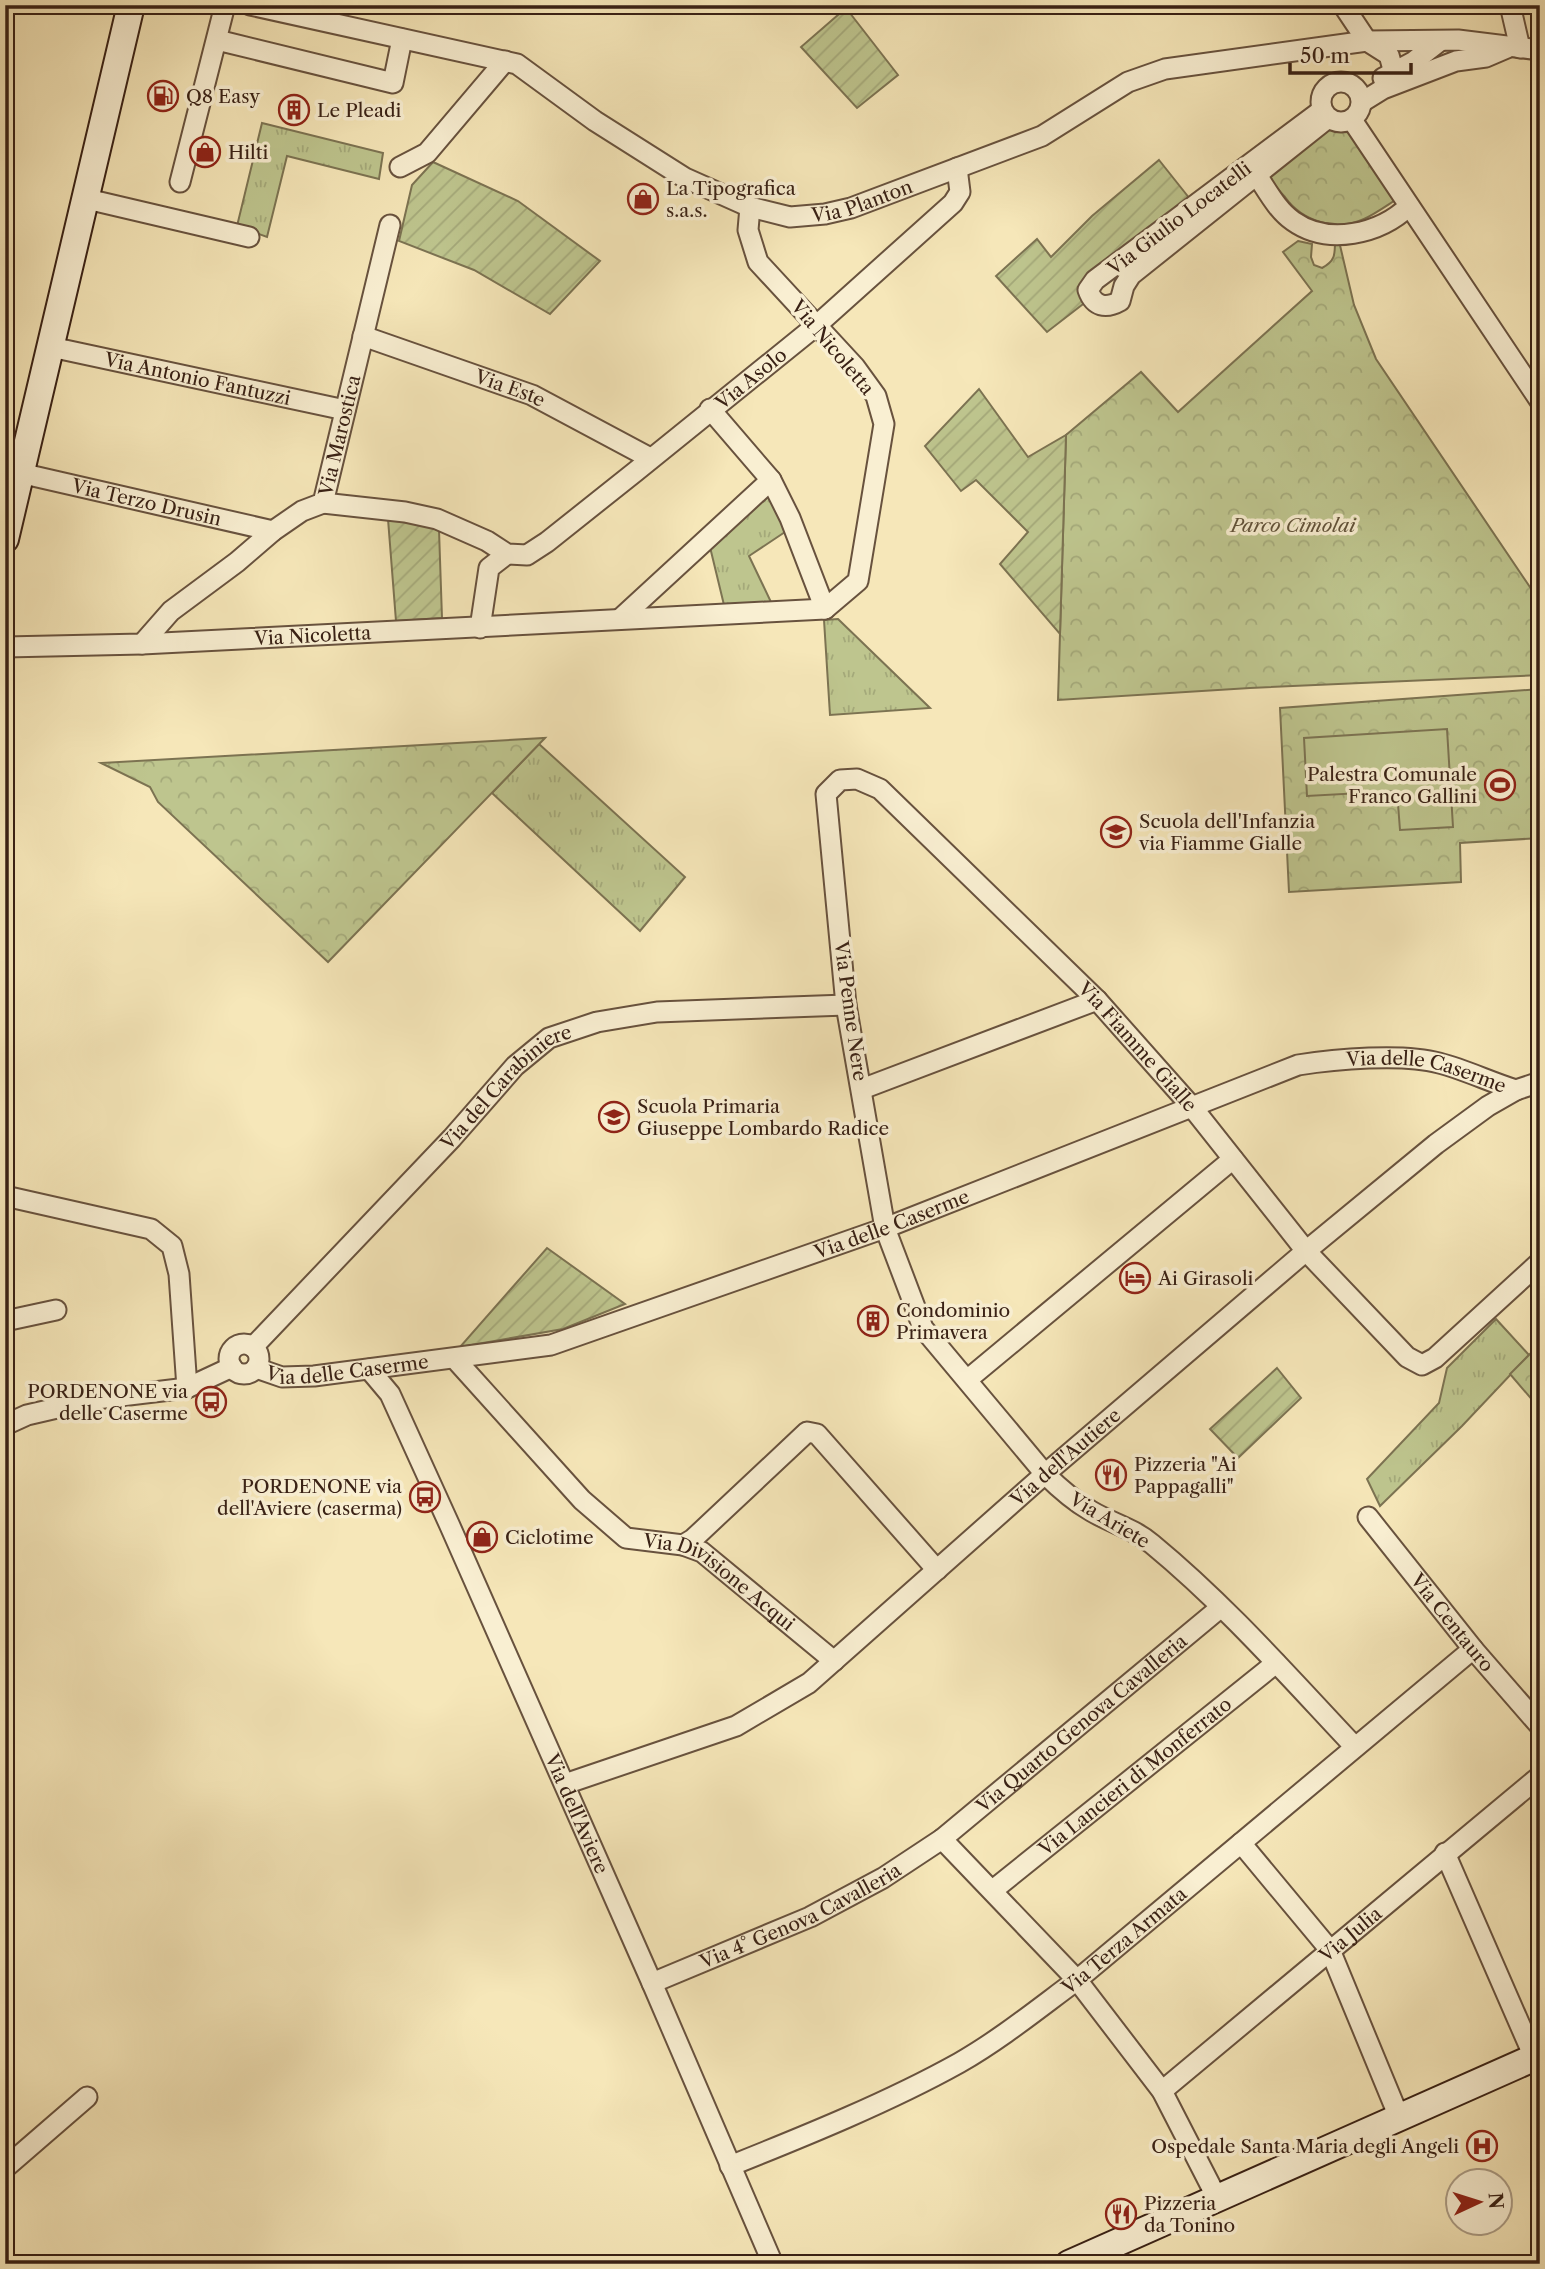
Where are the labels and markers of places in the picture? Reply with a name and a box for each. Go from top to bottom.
fuel station icon: Q8 Easy [146,79,180,113]
place label: Q8 Easy [186,85,260,108]
building icon: Le Pleadi [277,93,311,127]
place label: Le Pleadi [317,99,402,122]
shop icon: Hilti [188,135,222,169]
place label: Hilti [228,141,268,164]
place label: La Tipografica s.a.s. [666,177,796,222]
shop icon: La Tipografica s.a.s. [626,182,660,216]
place label: Palestra Comunale Franco Gallini [1307,763,1477,808]
sports icon: Palestra Comunale Franco Gallini [1483,768,1517,802]
place label: Scuola dell'Infanzia via Fiamme Gialle [1138,810,1315,855]
school or university icon: Scuola dell'Infanzia via Fiamme Gialle [1099,815,1133,849]
place label: Scuola Primaria Giuseppe Lombardo Radice [637,1095,889,1140]
school or university icon: Scuola Primaria Giuseppe Lombardo Radice [597,1100,631,1134]
hotel icon: Ai Girasoli [1118,1261,1152,1295]
place label: Ai Girasoli [1157,1267,1254,1290]
place label: Condominio Primavera [896,1299,1010,1344]
building icon: Condominio Primavera [856,1304,890,1338]
place label: PORDENONE via delle Caserme [27,1380,188,1425]
bus stop icon: PORDENONE via delle Caserme [194,1385,228,1419]
place label: Pizzeria "Ai Pappagalli" [1134,1453,1237,1498]
restaurant icon: Pizzeria "Ai Pappagalli" [1094,1458,1128,1492]
place label: PORDENONE via dell'Aviere (caserma) [217,1475,402,1520]
bus stop icon: PORDENONE via dell'Aviere (caserma) [408,1480,442,1514]
shop icon: Ciclotime [465,1520,499,1554]
place label: Ciclotime [505,1526,594,1549]
hospital icon: Ospedale Santa Maria degli Angeli [1465,2129,1499,2163]
place label: Ospedale Santa Maria degli Angeli [1151,2135,1459,2158]
place label: Pizzeria da Tonino [1144,2192,1235,2237]
restaurant icon: Pizzeria da Tonino [1104,2197,1138,2231]

